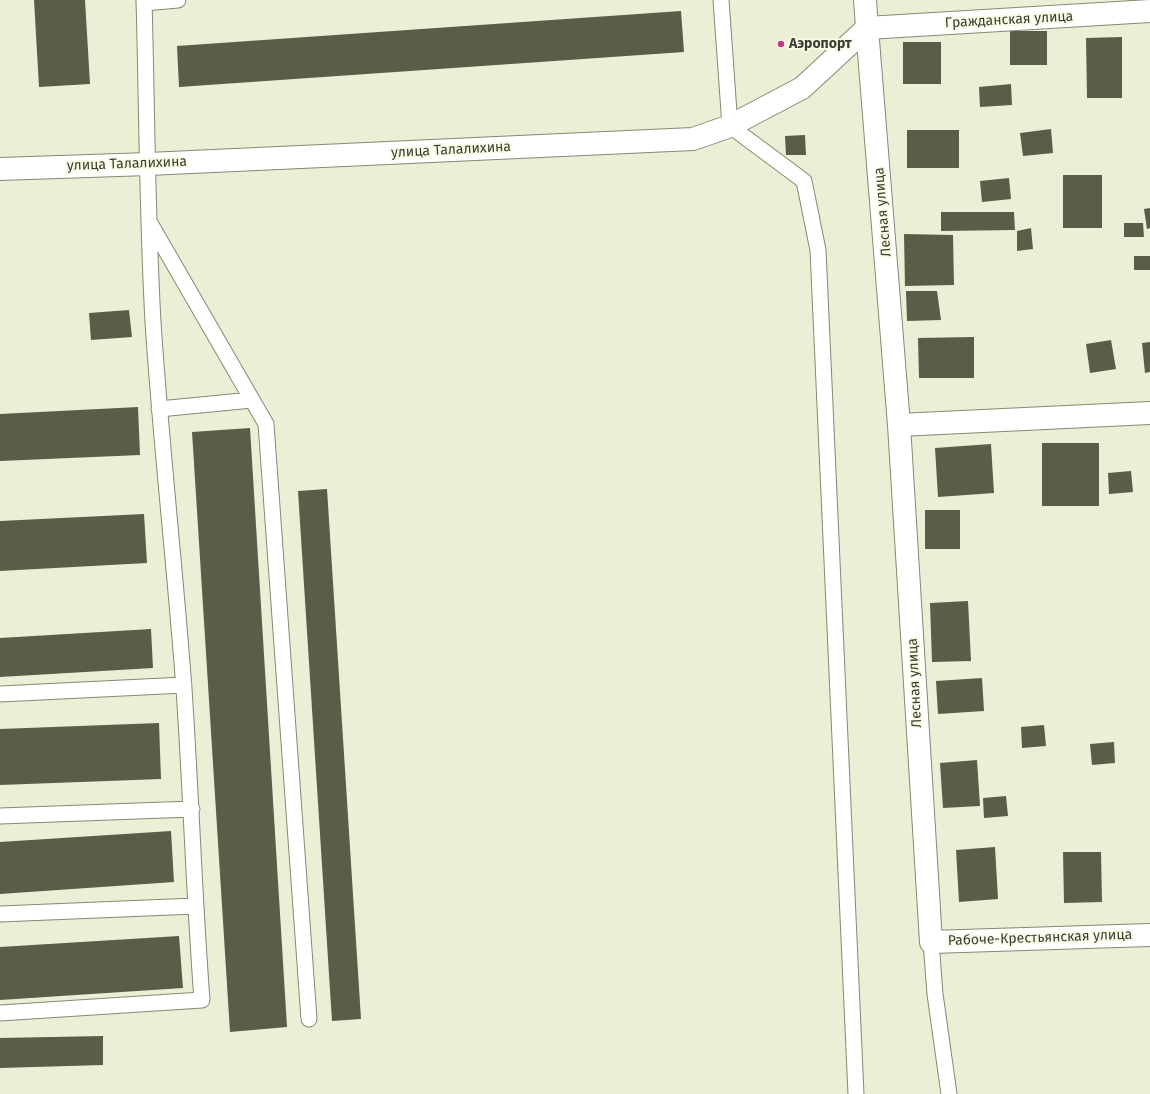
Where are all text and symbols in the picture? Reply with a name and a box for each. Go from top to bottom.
street label: Гражданская улица [944,8,1074,32]
place label: Аэропорт [789,36,852,52]
marker: Аэропорт [776,39,786,49]
street label: улица Талалихина [391,138,511,162]
street label: улица Талалихина [67,154,187,174]
street label: Лесная улица [871,166,895,258]
street label: Лесная улица [904,638,926,728]
street label: Рабоче-Крестьянская улица [948,926,1132,950]

